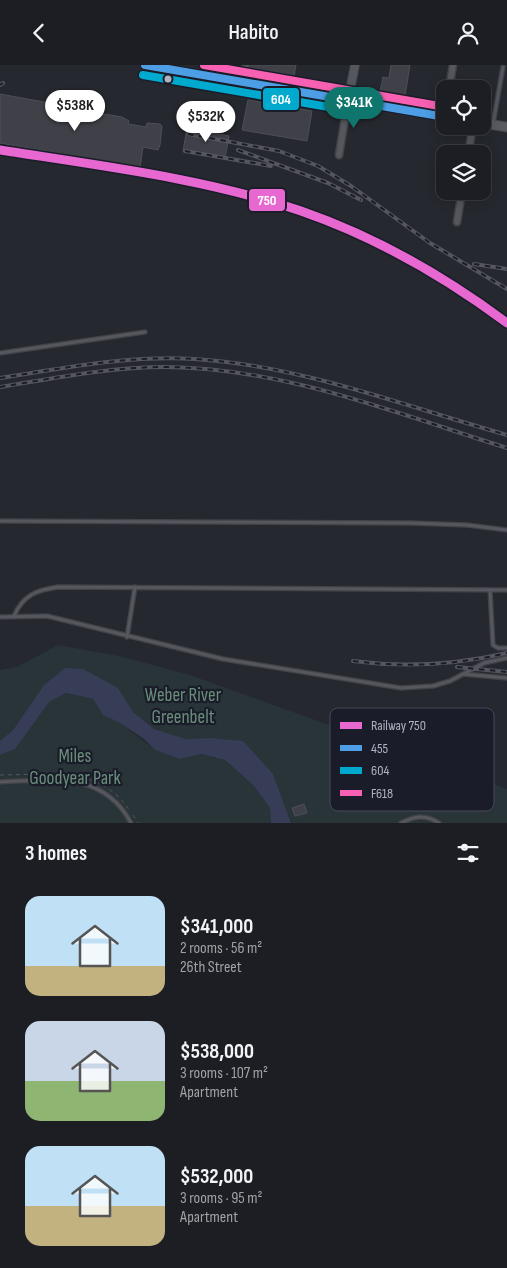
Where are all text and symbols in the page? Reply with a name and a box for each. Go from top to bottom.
icon: back [25,19,53,47]
text: Habito [228,19,279,46]
icon: person [454,19,482,47]
unlabelled marker [163,74,173,84]
map controls [436,80,491,200]
button: locate [436,80,491,135]
line badge: 604 [262,87,300,111]
pin: $341K [319,87,389,129]
pin: $538K [40,89,110,132]
text: 604 [271,91,291,108]
text: $341K [335,93,373,112]
text: $538K [56,96,94,115]
pin: $532K [171,101,241,143]
text: $532K [187,107,225,126]
button: layers [436,145,491,200]
line badge: 750 [248,188,286,212]
text: 750 [258,192,277,209]
park label: Weber River Greenbelt [145,684,222,729]
legend [330,708,494,811]
text: Railway 750 [371,717,426,734]
text: 455 [371,740,389,757]
park label: Miles Goodyear Park [29,745,122,790]
text: 604 [371,762,389,779]
text: F618 [371,785,393,802]
icon: filters [454,839,482,867]
text: 3 homes [25,841,87,866]
text: $341,000 [180,914,253,939]
icon: home [65,916,125,976]
text: 2 rooms · 56 m² [180,939,262,958]
text: 26th Street [180,958,242,977]
text: $538,000 [180,1039,254,1064]
icon: home [65,1041,125,1101]
text: 3 rooms · 107 m² [180,1064,268,1083]
text: Apartment [180,1083,238,1102]
text: $532,000 [180,1164,253,1189]
icon: home [65,1166,125,1226]
text: 3 rooms · 95 m² [180,1189,262,1208]
text: Apartment [180,1208,238,1227]

